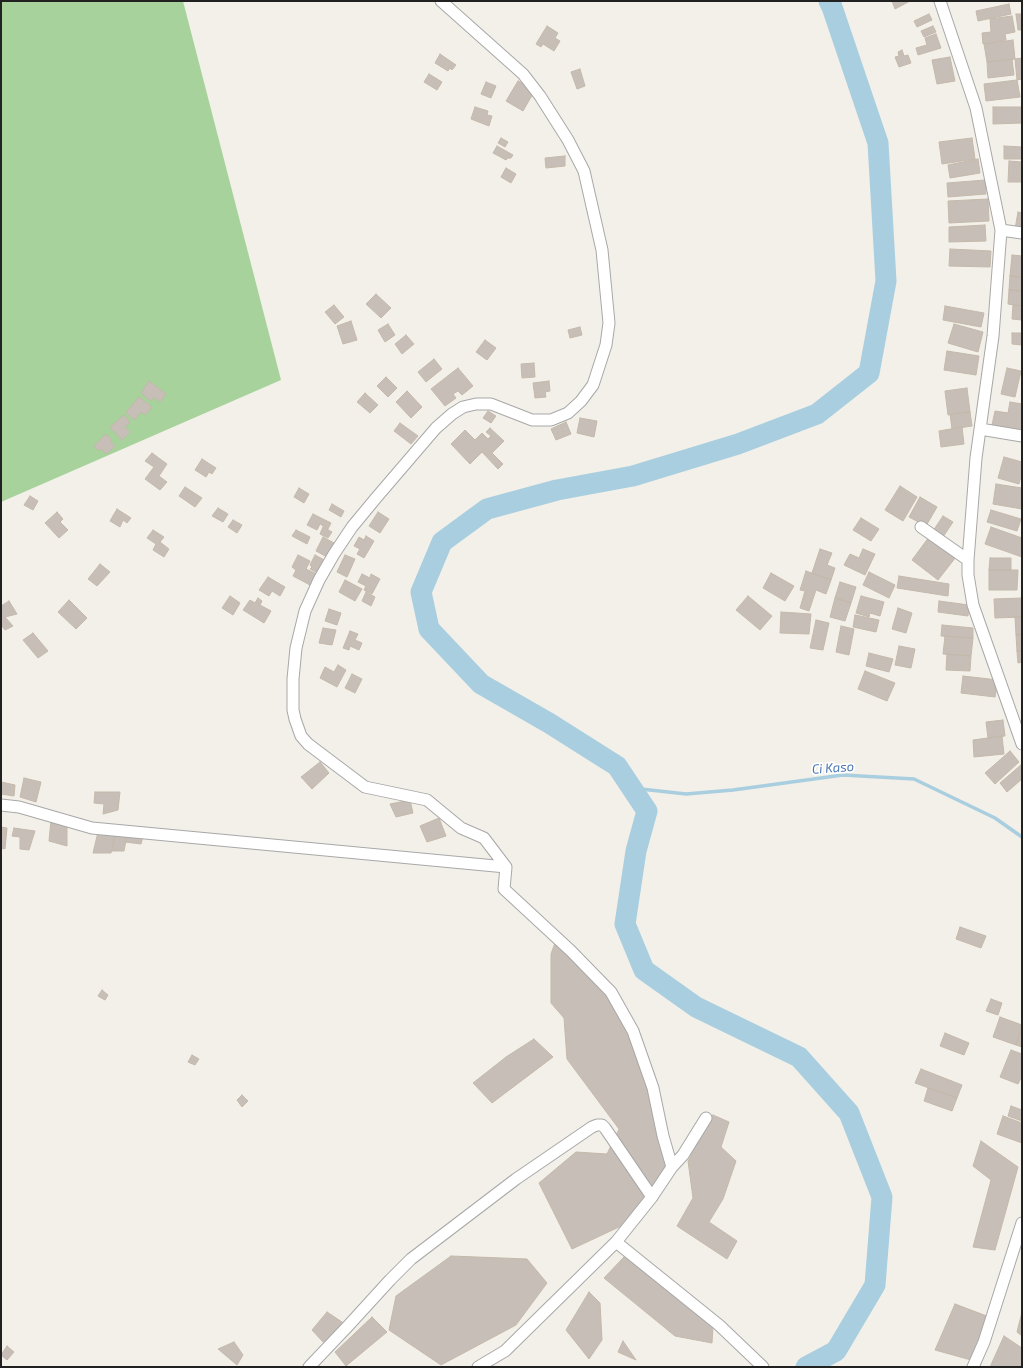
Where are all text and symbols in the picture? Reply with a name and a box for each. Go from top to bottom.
water label: Ci Kaso [811,759,855,777]

